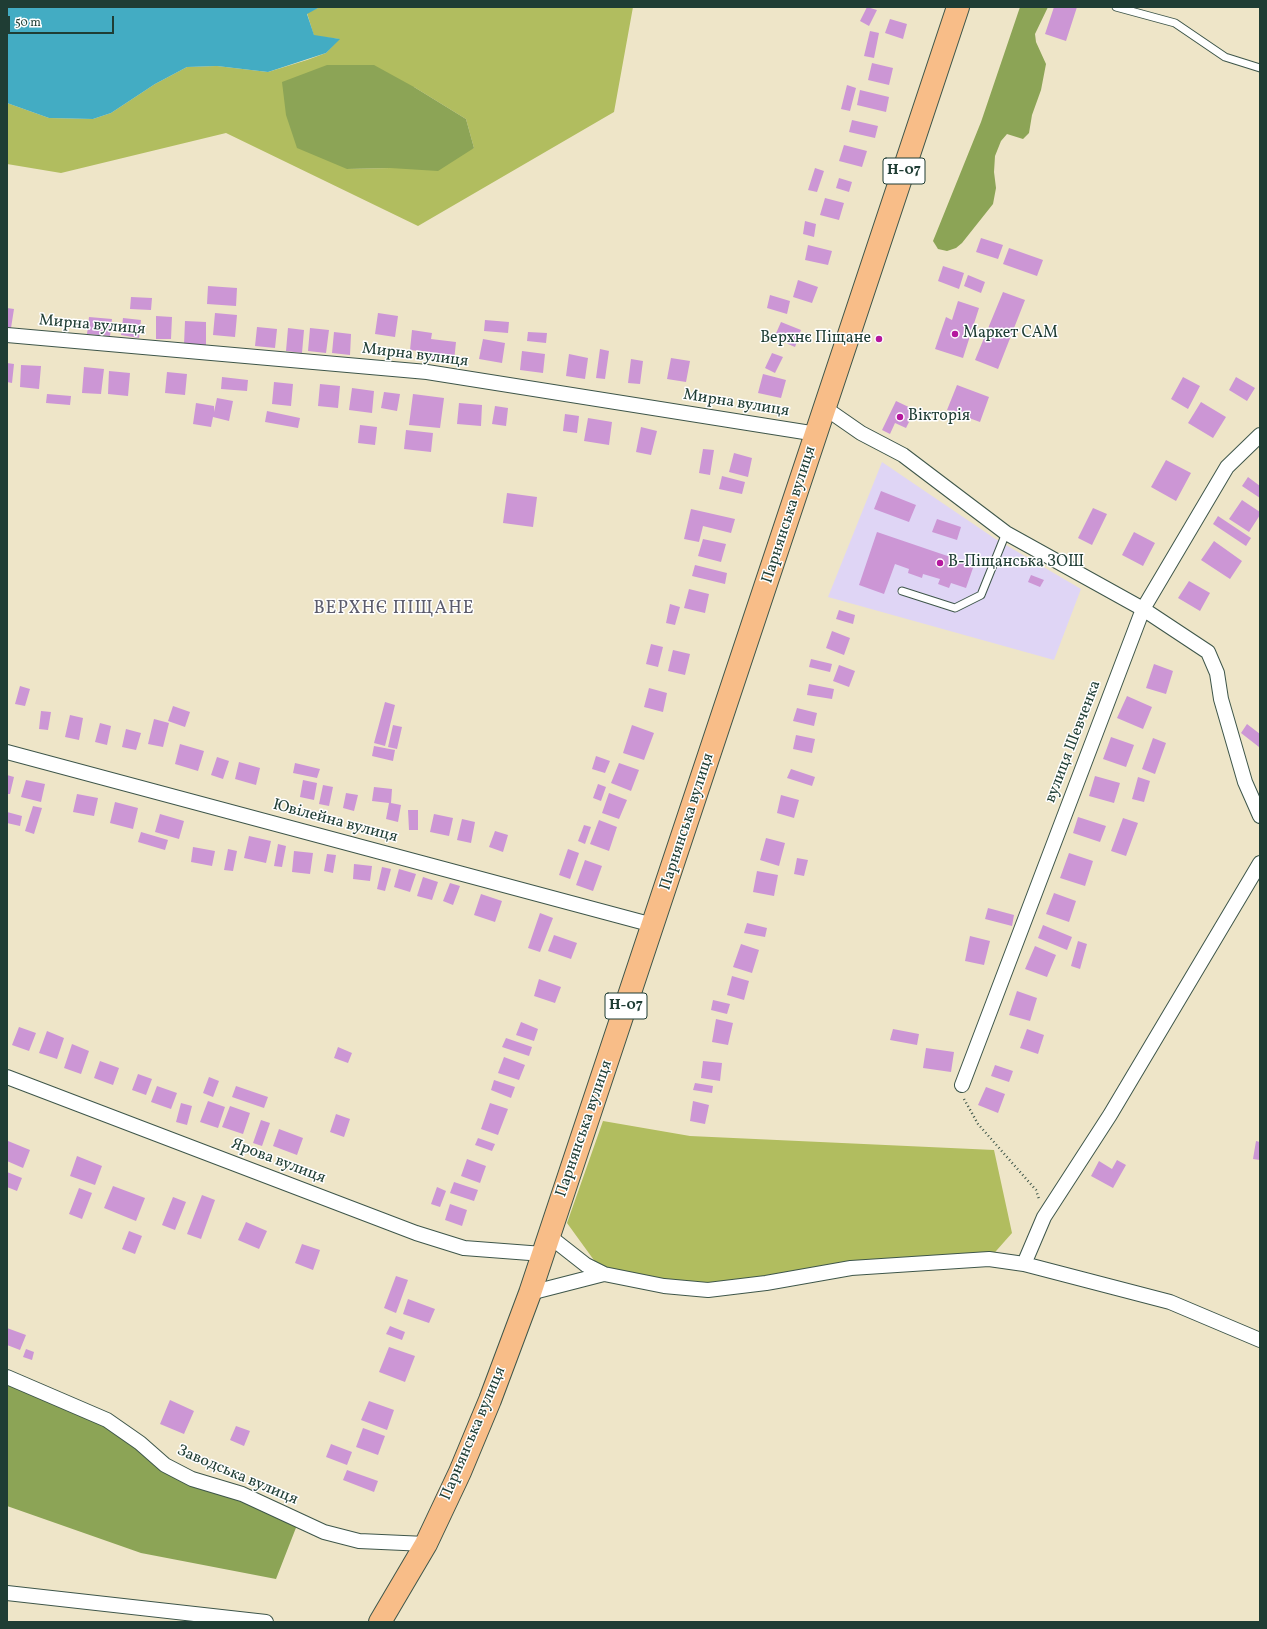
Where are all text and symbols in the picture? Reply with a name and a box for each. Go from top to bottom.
scale bar [10,8,116,34]
text: 50 m [15,15,41,31]
road number: Н-07 [883,158,925,184]
street label: Мирна вулиця [38,312,146,340]
place label: Маркет САМ [963,324,1058,344]
place label: Верхнє Піщане [760,329,871,349]
marker: Маркет САМ [950,329,960,339]
marker: Верхнє Піщане [874,334,884,344]
street label: Мирна вулиця [361,340,469,372]
street label: Мирна вулиця [682,386,790,422]
place label: Вікторія [908,407,970,427]
marker: Вікторія [895,412,905,422]
street label: Парнянська вулиця [759,444,821,586]
place label: В-Піщанська ЗОШ [948,553,1084,573]
marker: В-Піщанська ЗОШ [935,558,945,568]
district label: ВЕРХНЄ ПІЩАНЕ [313,599,475,621]
street label: вулиця Шевченка [1042,678,1106,806]
street label: Парнянська вулиця [657,751,719,893]
street label: Ювілейна вулиця [270,796,400,848]
road number: Н-07 [605,993,647,1019]
street label: Парнянська вулиця [553,1058,617,1200]
street label: Ярова вулиця [228,1135,328,1189]
street label: Парнянська вулиця [437,1364,511,1504]
street label: Заводська вулиця [174,1442,300,1510]

